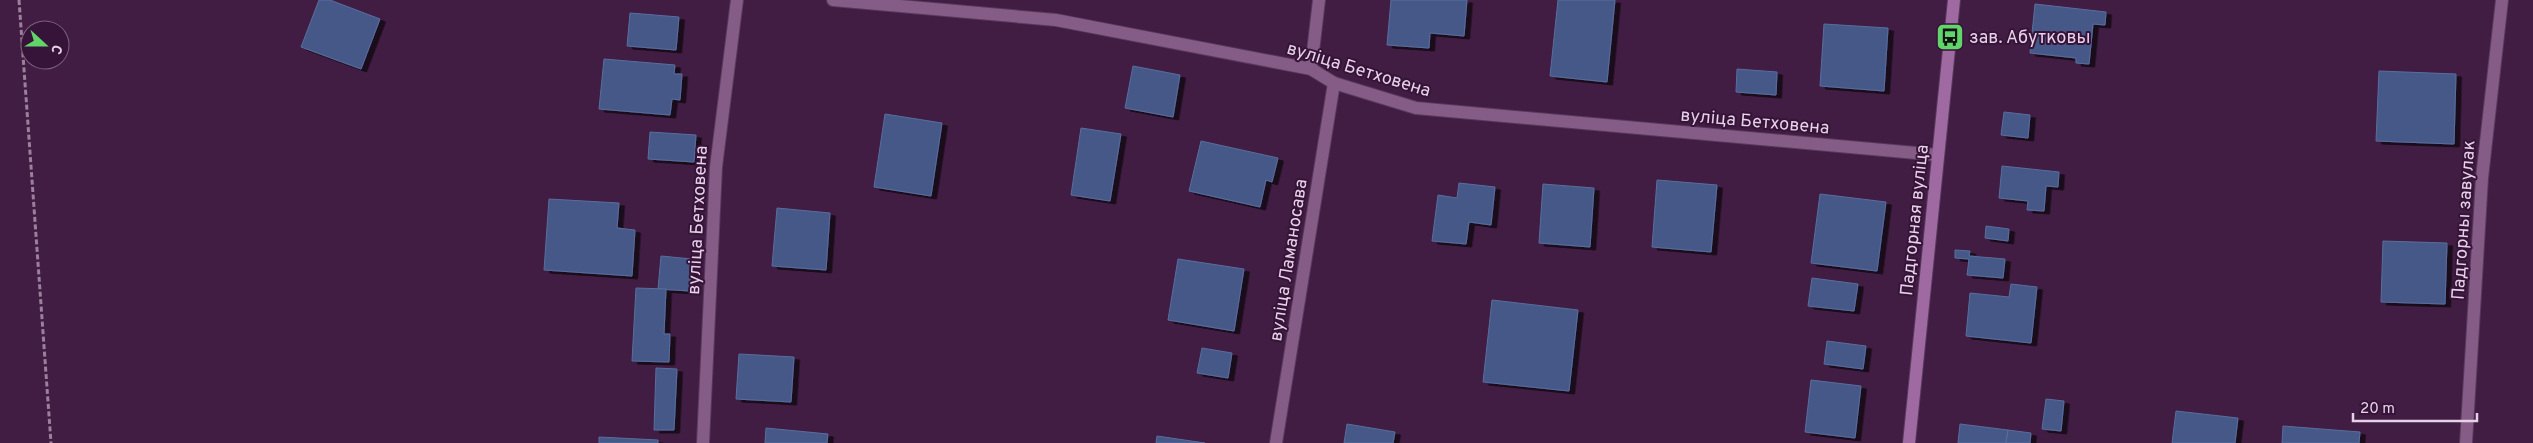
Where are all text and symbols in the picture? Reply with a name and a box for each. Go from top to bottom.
north arrow [20,20,70,70]
bus stop icon: зав. Абутковы [1935,22,1965,52]
place label: зав. Абутковы [1969,27,2090,50]
street label: вуліца Бетховена [1284,38,1433,103]
text: С [46,42,65,56]
street label: вуліца Бетховена [1679,105,1830,140]
street label: Падгорны завулак [2447,139,2482,301]
street label: Падгорная вуліца [1896,143,1935,297]
street label: вуліца Бетховена [683,145,714,295]
street label: вуліца Ламаносава [1265,177,1314,343]
scale bar [2353,390,2477,422]
text: 20 m [2360,400,2395,419]

